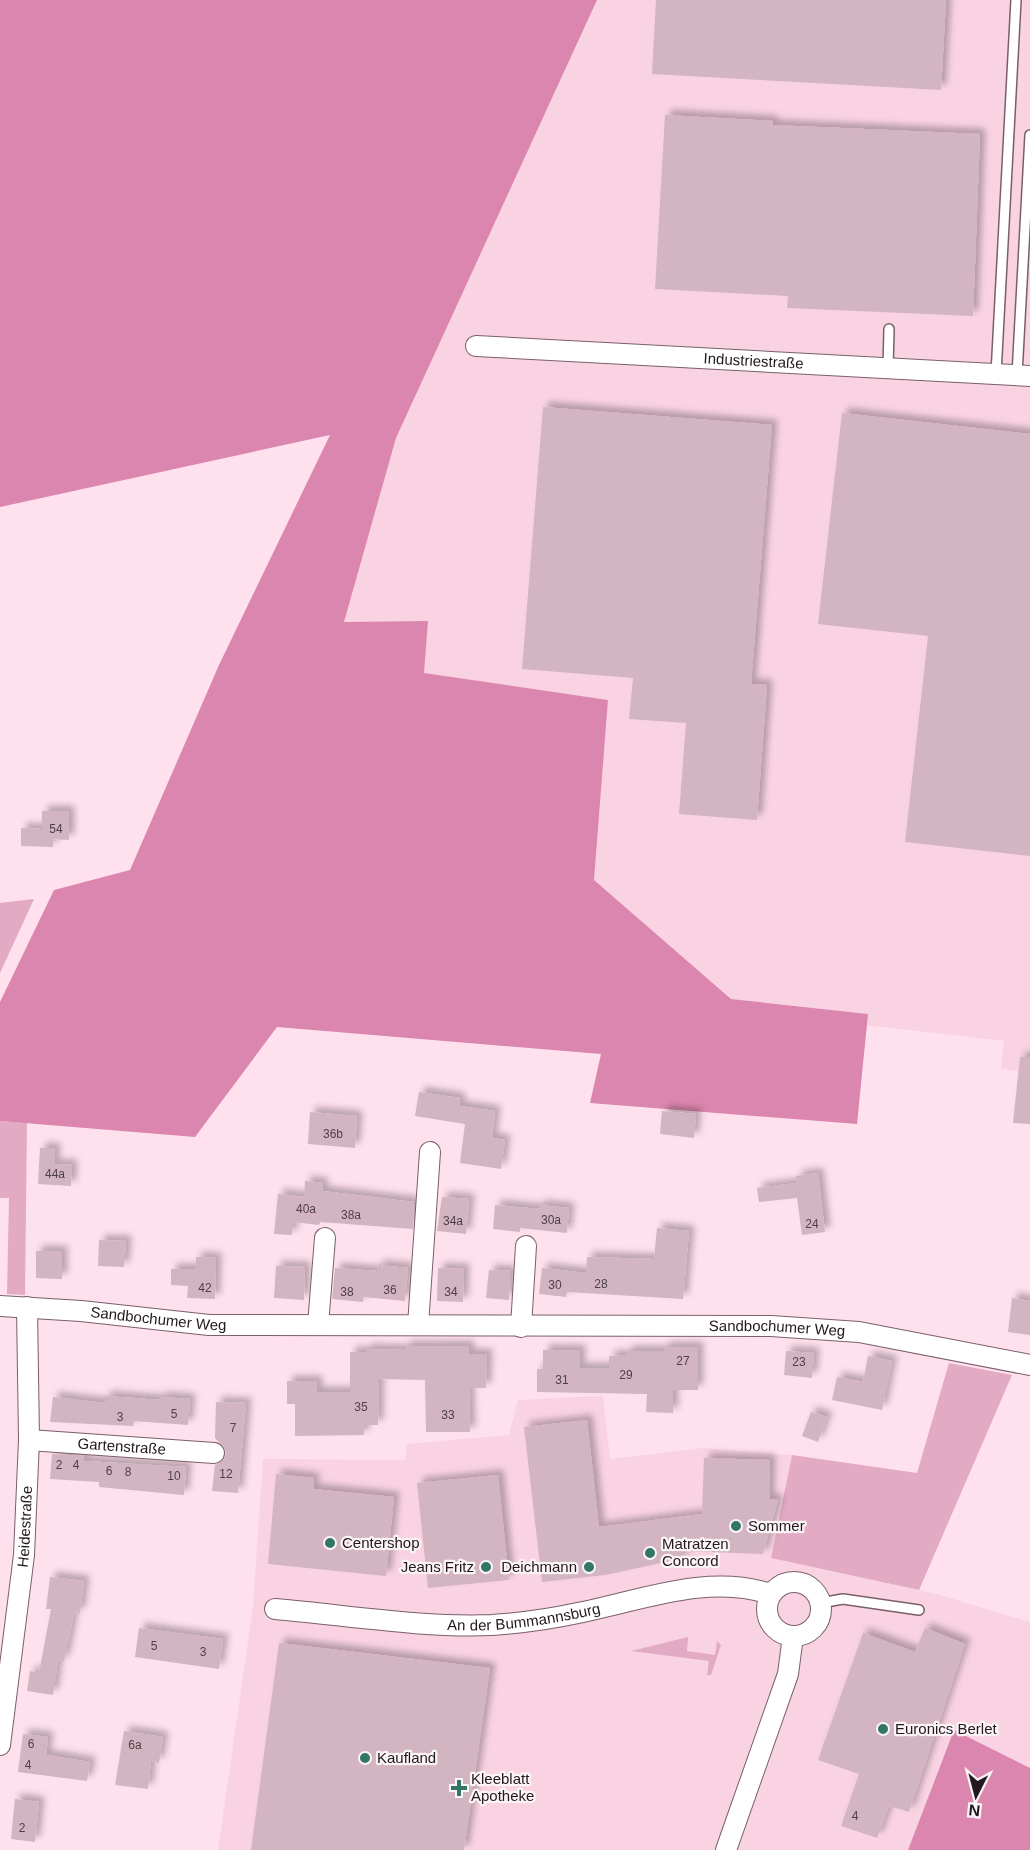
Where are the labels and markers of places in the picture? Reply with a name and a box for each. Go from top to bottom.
place label: Sommer [748,1517,805,1534]
marker: Sommer [729,1519,743,1533]
place label: Centershop [342,1534,420,1551]
place label: Matratzen Concord [662,1535,729,1569]
marker: Centershop [323,1536,337,1550]
marker: Matratzen Concord [643,1546,657,1560]
place label: Jeans Fritz [401,1558,474,1575]
place label: Deichmann [501,1558,577,1575]
marker: Jeans Fritz [479,1560,493,1574]
marker: Deichmann [582,1560,596,1574]
place label: Euronics Berlet [895,1720,998,1737]
marker: Euronics Berlet [876,1722,890,1736]
place label: Kaufland [377,1749,436,1766]
marker: Kaufland [358,1751,372,1765]
place label: Kleeblatt Apotheke [471,1770,534,1804]
marker: Kleeblatt Apotheke [452,1781,466,1795]

